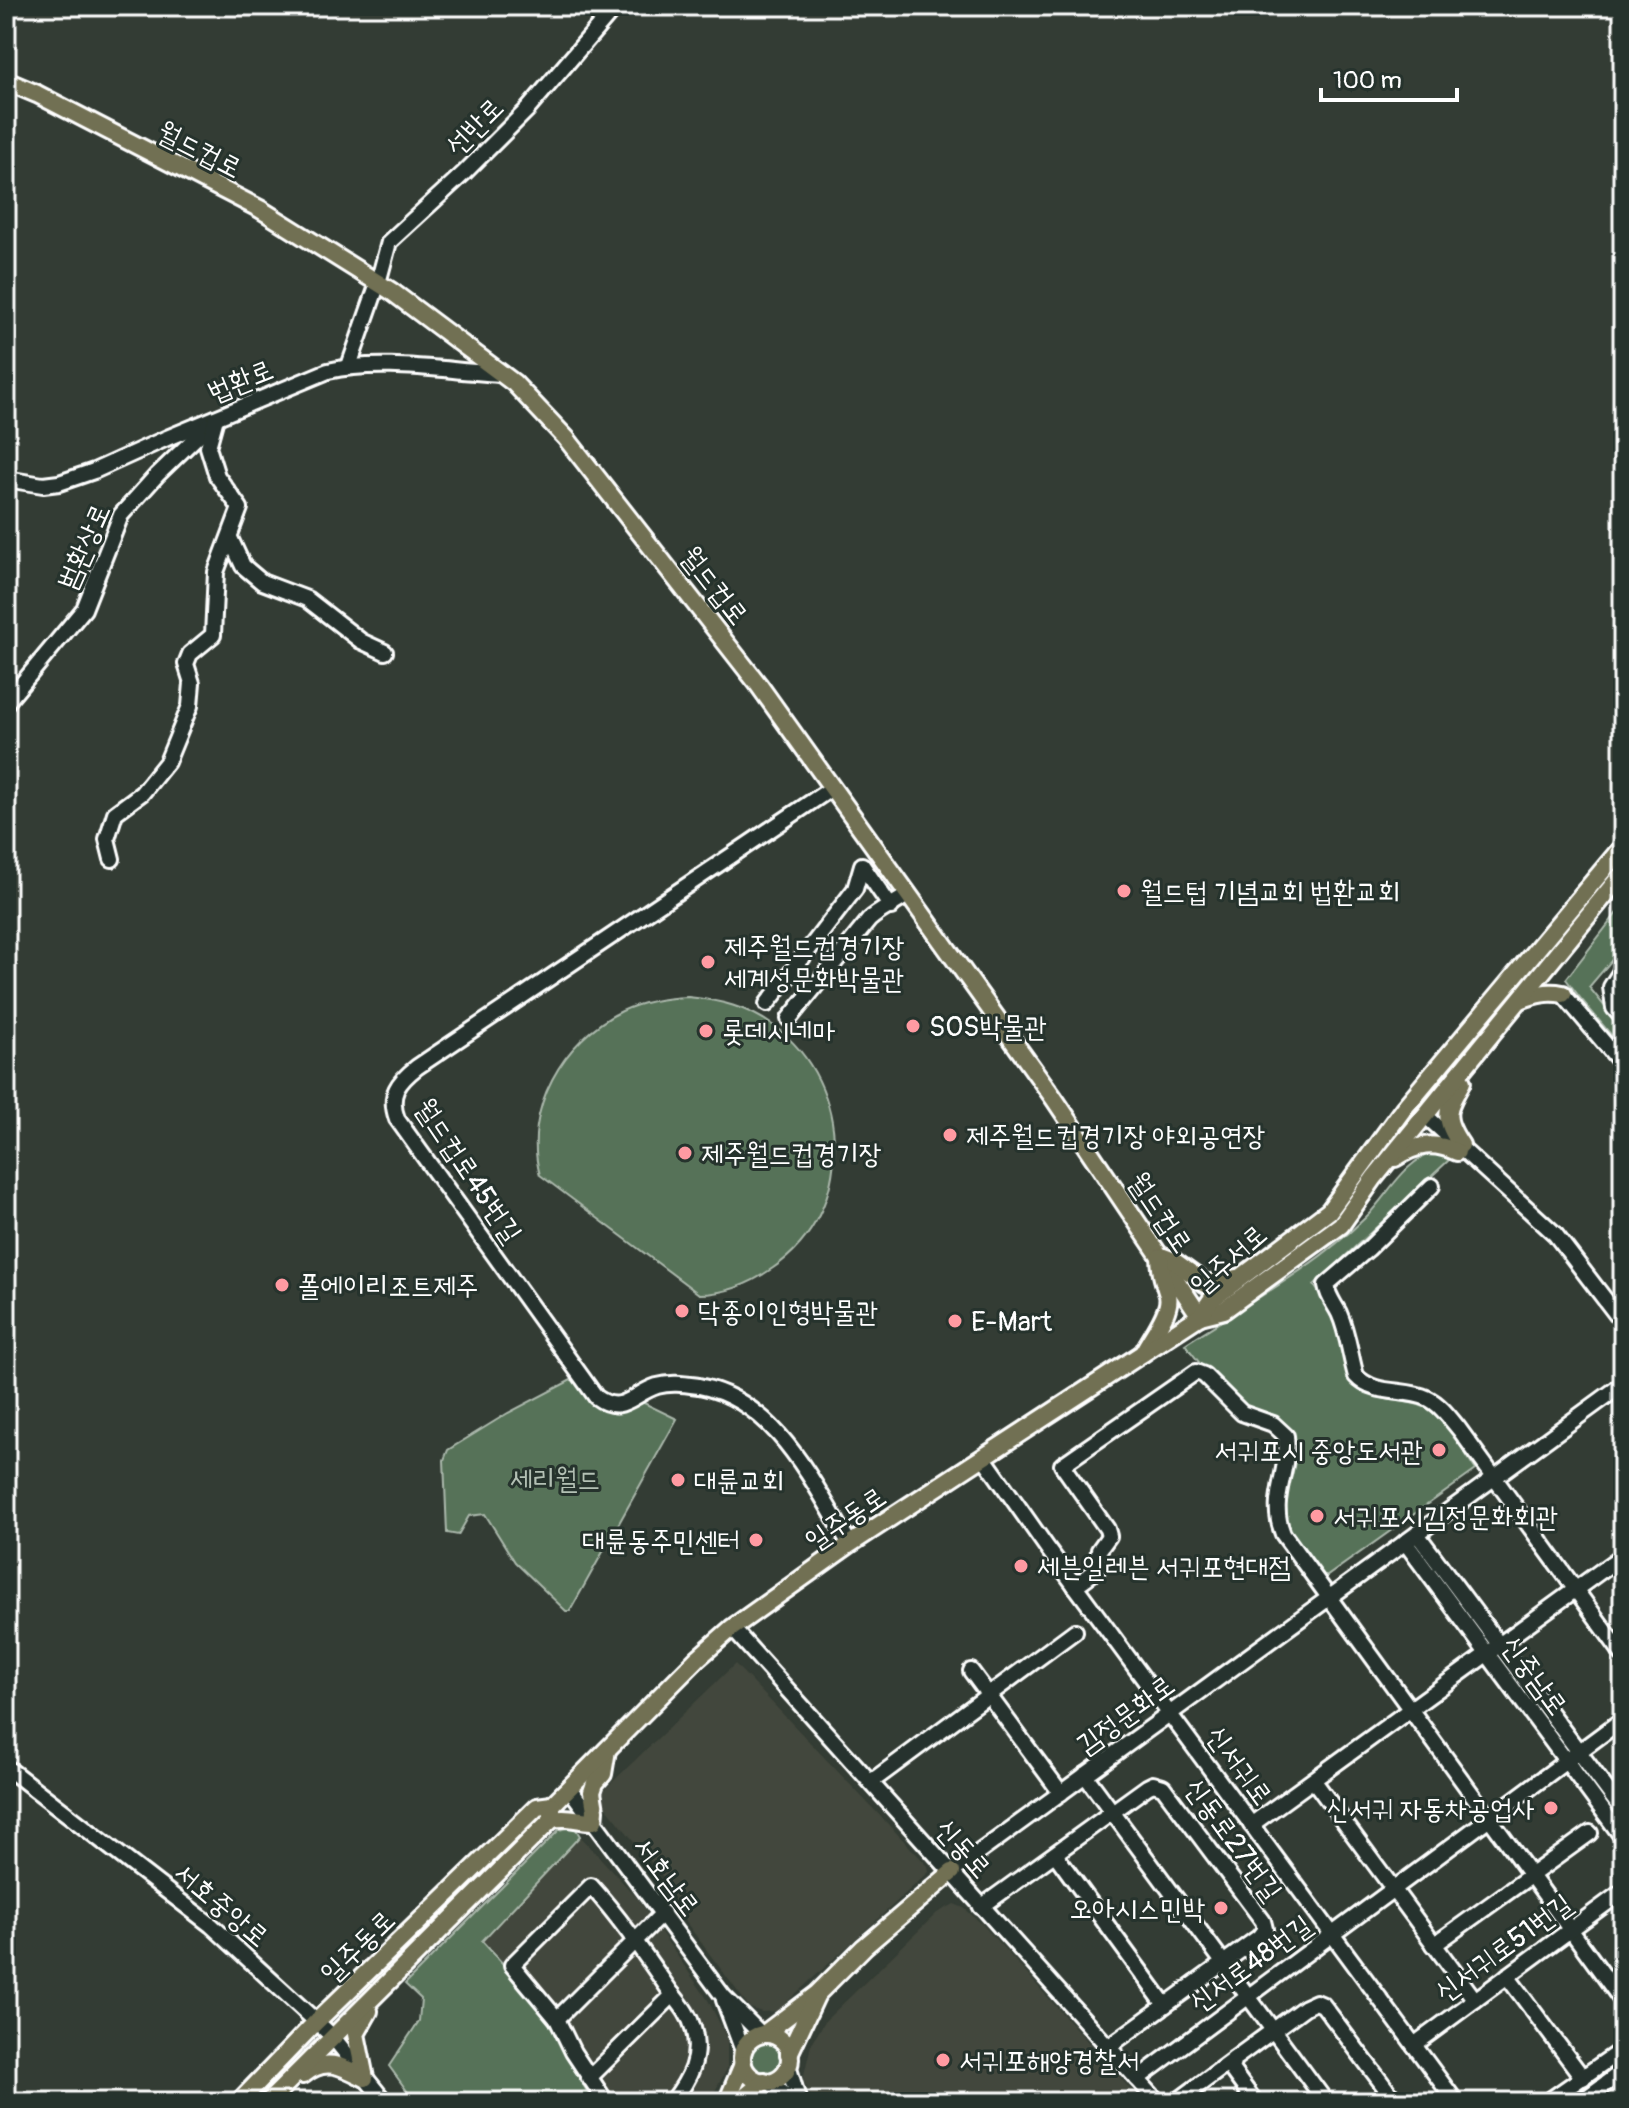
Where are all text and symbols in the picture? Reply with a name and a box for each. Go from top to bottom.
scale bar [1321,52,1457,102]
text: 100 m [1333,66,1402,95]
street label: 선반로 [439,91,511,163]
street label: 월드컵로 [151,114,247,186]
street label: 법환로 [203,353,278,410]
street label: 범환상로 [50,498,119,595]
street label: 월드컵로 [672,540,755,632]
place label: 월드텁 기념교회 법환교회 [1140,875,1400,910]
marker: 월드텁 기념교회 법환교회 [1115,882,1133,900]
place label: 제주월드컵경기장 세계성문화박물관 [724,930,905,997]
marker: 제주월드컵경기장 세계성문화박물관 [699,953,717,971]
place label: SOS박물관 [929,1010,1047,1045]
place label: 롯데시네마 [722,1015,835,1050]
marker: SOS박물관 [904,1017,922,1035]
marker: 롯데시네마 [697,1022,715,1040]
street label: 월드컵로45번길 [407,1092,529,1250]
place label: 제주월드컵경기장 야외공연장 [966,1119,1265,1154]
marker: 제주월드컵경기장 야외공연장 [941,1126,959,1144]
place label: 제주월드컵경기장 [701,1137,882,1172]
marker: 제주월드컵경기장 [676,1144,694,1162]
street label: 월드컵로 [1120,1166,1199,1260]
street label: 일주서로 [1183,1217,1274,1303]
place label: 폴에이리조트제주 [298,1269,478,1304]
marker: 폴에이리조트제주 [273,1276,291,1294]
place label: 닥종이인형박물관 [698,1295,878,1330]
marker: 닥종이인형박물관 [673,1302,691,1320]
place label: E-Mart [971,1305,1053,1340]
marker: E-Mart [946,1312,964,1330]
place label: 서귀포시 중앙도서관 [1214,1434,1423,1469]
marker: 서귀포시 중앙도서관 [1430,1441,1448,1459]
park label: 세리월드 [510,1462,600,1497]
place label: 대륜교회 [694,1464,784,1499]
marker: 대륜교회 [669,1471,687,1489]
street label: 일주동로 [799,1480,893,1559]
place label: 서귀포시김정문화회관 [1333,1500,1558,1535]
marker: 서귀포시김정문화회관 [1308,1507,1326,1525]
place label: 대륜동주민센터 [582,1524,740,1559]
marker: 대륜동주민센터 [747,1531,765,1549]
place label: 세븐일레븐 서귀포현대점 [1037,1550,1291,1585]
marker: 세븐일레븐 서귀포현대점 [1012,1557,1030,1575]
street label: 신중남로 [1493,1629,1574,1723]
street label: 김정문화로 [1070,1668,1182,1762]
street label: 신서귀로 [1198,1719,1279,1813]
street label: 신동로27번길 [1177,1772,1289,1908]
place label: 신서귀 자동차공업사 [1326,1792,1535,1827]
marker: 신서귀 자동차공업사 [1542,1799,1560,1817]
street label: 신동로 [927,1812,998,1886]
street label: 서호남로 [625,1830,707,1923]
street label: 서호중앙로 [167,1856,275,1955]
street label: 신서귀로51번길 [1428,1887,1579,2010]
place label: 오아시스민박 [1070,1892,1205,1927]
marker: 오아시스민박 [1212,1899,1230,1917]
street label: 일주동로 [313,1903,403,1991]
street label: 신서로48번길 [1183,1908,1319,2020]
place label: 서귀포해양경찰서 [959,2044,1139,2079]
marker: 서귀포해양경찰서 [934,2051,952,2069]

